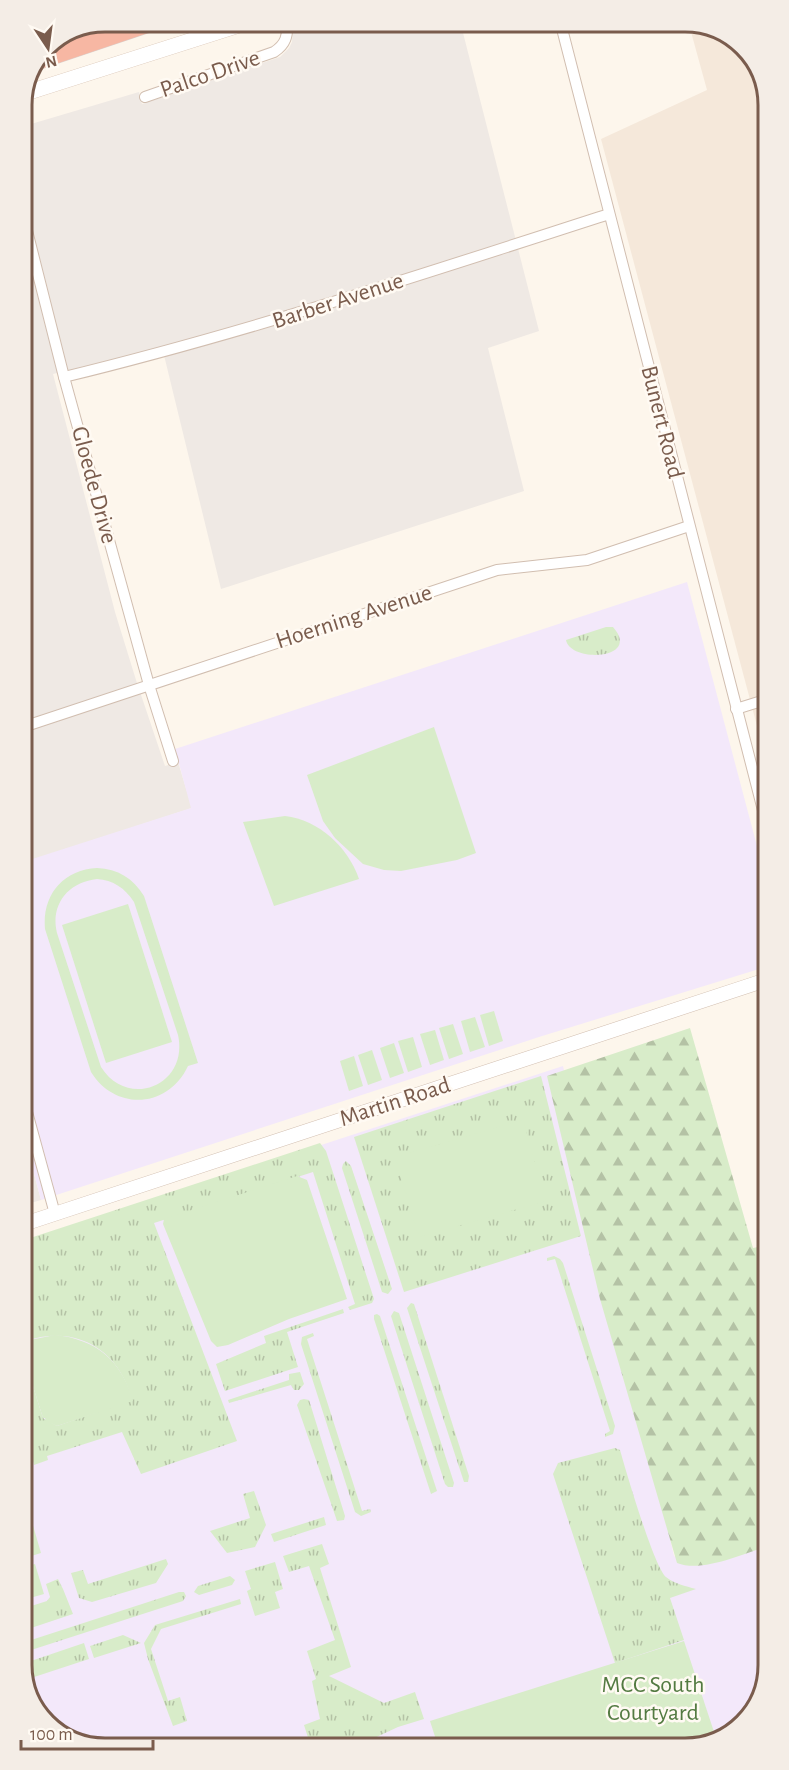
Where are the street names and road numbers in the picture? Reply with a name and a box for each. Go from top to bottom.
street label: Palco Drive [157,46,263,102]
street label: Barber Avenue [269,268,407,334]
street label: Bunert Road [636,363,688,481]
street label: Gloede Drive [67,424,121,546]
street label: Hoerning Avenue [273,580,435,654]
street label: Martin Road [337,1073,453,1131]

